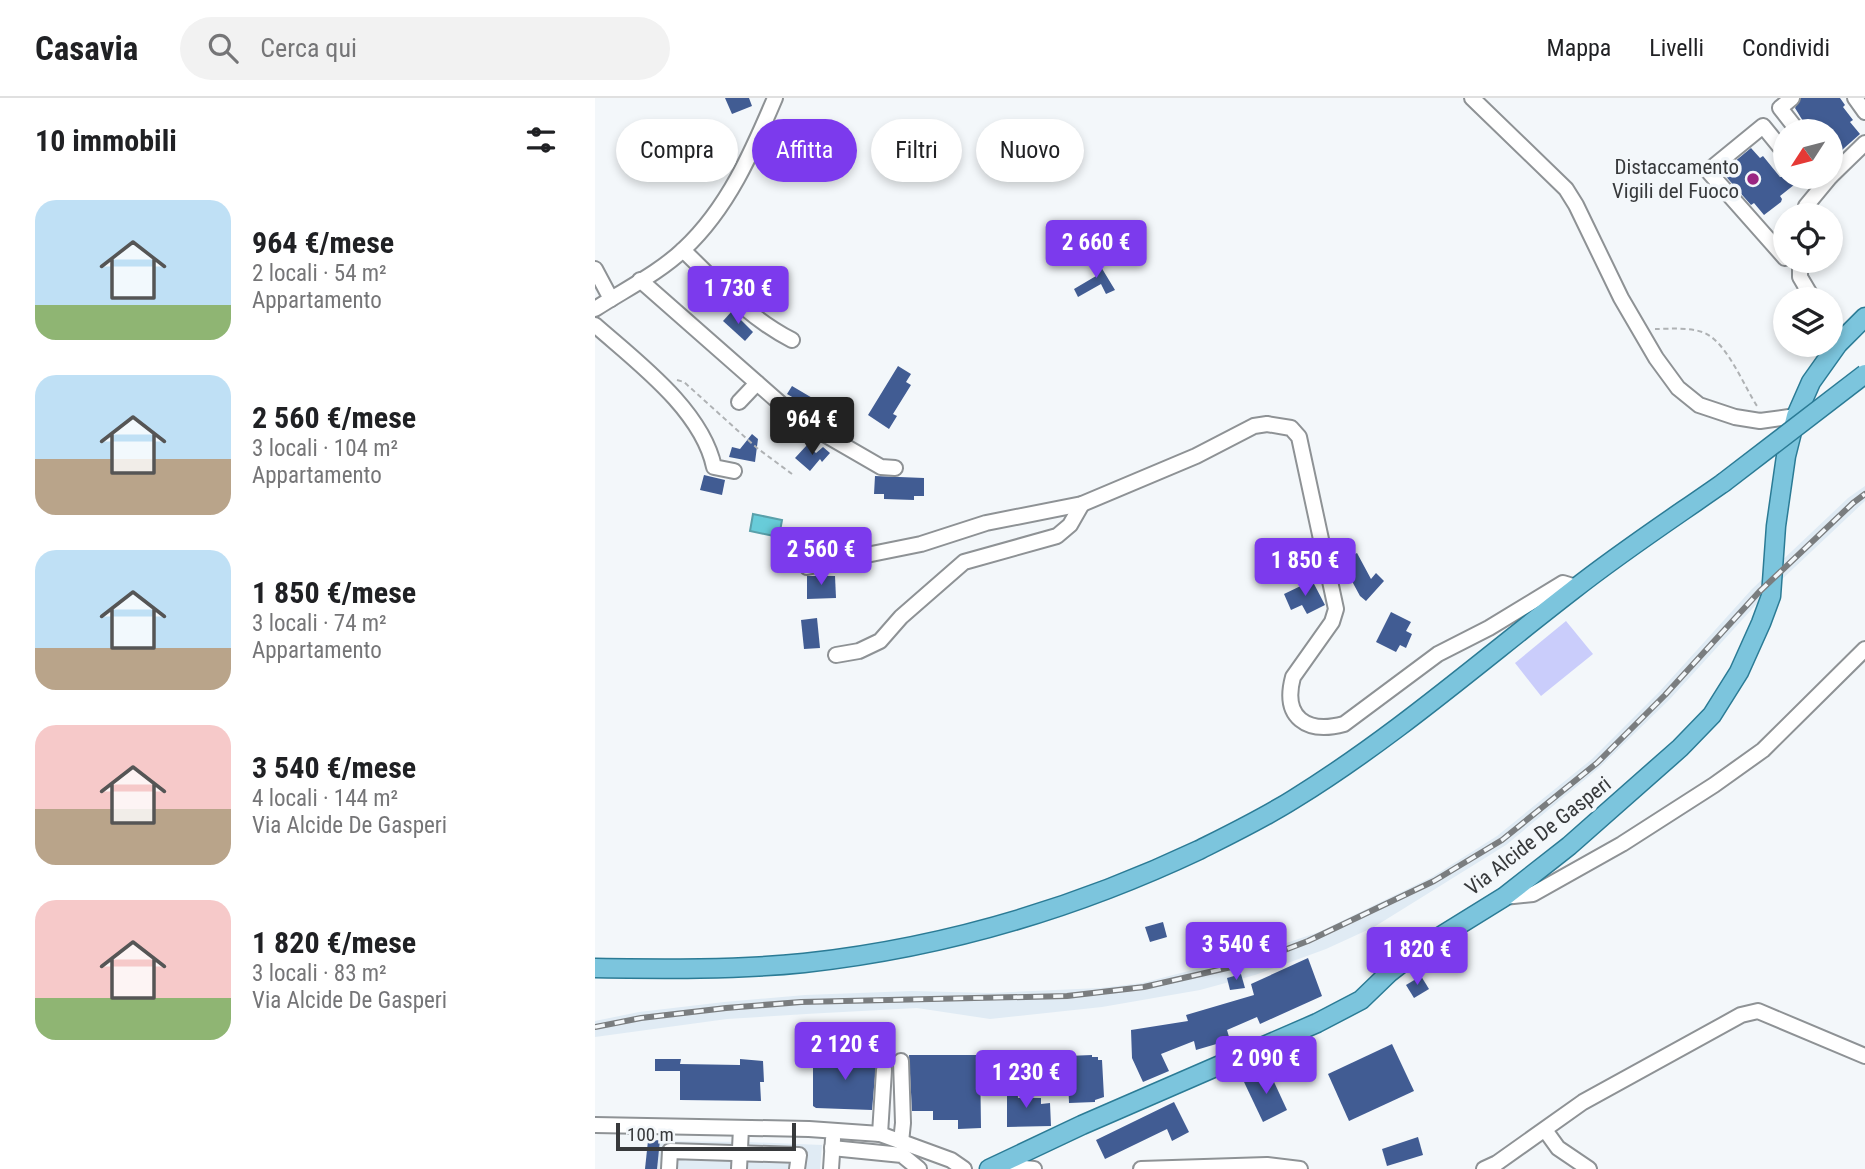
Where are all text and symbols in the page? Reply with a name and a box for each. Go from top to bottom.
search box [180,17,670,80]
text: Casavia [35,29,138,68]
icon: search [204,29,242,67]
text: Cerca qui [260,33,357,63]
text: Mappa [1547,34,1611,62]
text: Livelli [1649,34,1704,62]
text: Condividi [1742,34,1830,62]
chip: Compra [616,119,738,182]
chip: Affitta [752,119,857,182]
chip: Filtri [871,119,962,182]
chip: Nuovo [976,119,1084,182]
north arrow [1773,119,1843,189]
map controls [1773,119,1843,357]
icon: filters [522,121,560,159]
text: 10 immobili [35,123,177,158]
place label: Distaccamento Vigili del Fuoco [1612,155,1739,203]
marker: Distaccamento Vigili del Fuoco [1745,171,1761,187]
button: locate [1773,203,1843,273]
pin: 2 660 € [1031,220,1161,280]
text: 964 €/mese [252,225,394,260]
icon: home [91,228,175,312]
text: 2 660 € [1062,229,1130,256]
text: 2 locali · 54 m² [252,260,387,287]
pin: 1 730 € [673,266,803,326]
text: 1 730 € [704,275,772,302]
text: Appartamento [252,287,382,314]
button: layers [1773,287,1843,357]
pin: 964 € [763,398,861,457]
text: 2 560 €/mese [252,400,416,435]
icon: home [91,403,175,487]
text: 964 € [786,406,838,433]
text: 3 locali · 104 m² [252,435,398,462]
text: Appartamento [252,462,382,489]
pin: 2 560 € [756,528,886,587]
text: 2 560 € [787,536,855,563]
pin: 1 850 € [1240,538,1370,598]
text: 1 850 € [1271,547,1339,574]
text: 1 850 €/mese [252,575,416,610]
icon: home [91,578,175,662]
text: 3 locali · 74 m² [252,610,387,637]
text: Appartamento [252,637,382,664]
text: 3 540 €/mese [252,750,416,785]
icon: home [91,753,175,837]
street label: Via Alcide De Gasperi [1460,772,1616,900]
text: 4 locali · 144 m² [252,785,398,812]
text: Via Alcide De Gasperi [252,812,447,839]
pin: 3 540 € [1171,922,1301,982]
text: 1 820 €/mese [252,925,416,960]
icon: home [91,928,175,1012]
pin: 1 820 € [1352,928,1482,987]
text: 3 540 € [1202,931,1270,958]
text: 1 820 € [1383,936,1451,963]
text: 3 locali · 83 m² [252,960,387,987]
text: Via Alcide De Gasperi [252,987,447,1014]
pin: 2 120 € [780,1023,910,1082]
text: 2 120 € [811,1031,879,1058]
pin: 2 090 € [1201,1037,1331,1096]
text: 2 090 € [1232,1045,1300,1072]
pin: 1 230 € [961,1051,1091,1110]
text: 1 230 € [992,1059,1060,1086]
scale bar [616,1120,796,1152]
text: 100 m [627,1123,674,1146]

